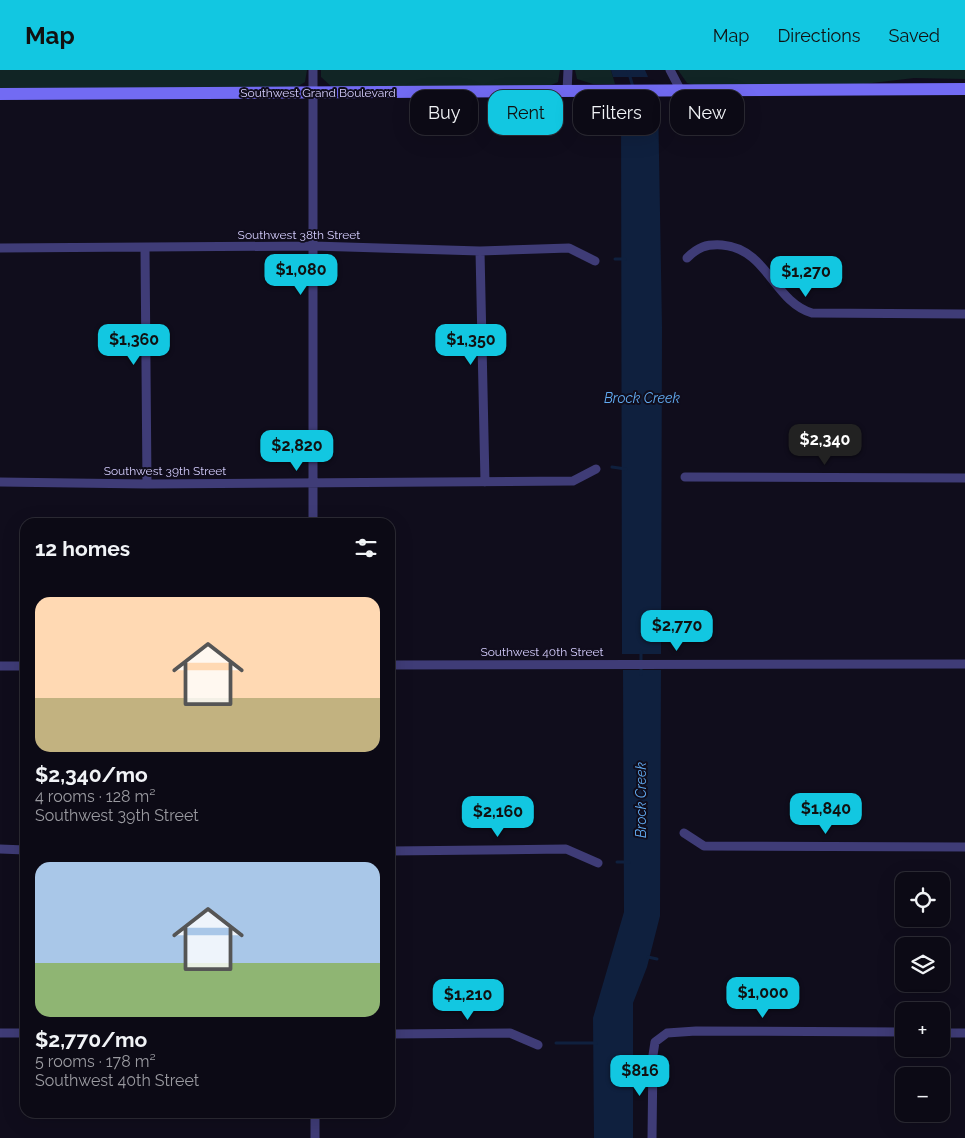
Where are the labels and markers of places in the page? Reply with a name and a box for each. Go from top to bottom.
pin: $1,080 [260,254,342,296]
pin: $1,270 [765,256,847,298]
pin: $1,360 [93,324,175,366]
pin: $1,350 [430,324,512,366]
pin: $2,340 [784,424,866,466]
pin: $2,820 [256,430,338,472]
pin: $2,770 [636,610,718,652]
pin: $1,840 [785,792,867,835]
pin: $2,160 [457,796,539,838]
pin: $1,000 [722,976,804,1019]
pin: $1,210 [427,978,509,1021]
pin: $816 [610,1054,670,1097]

